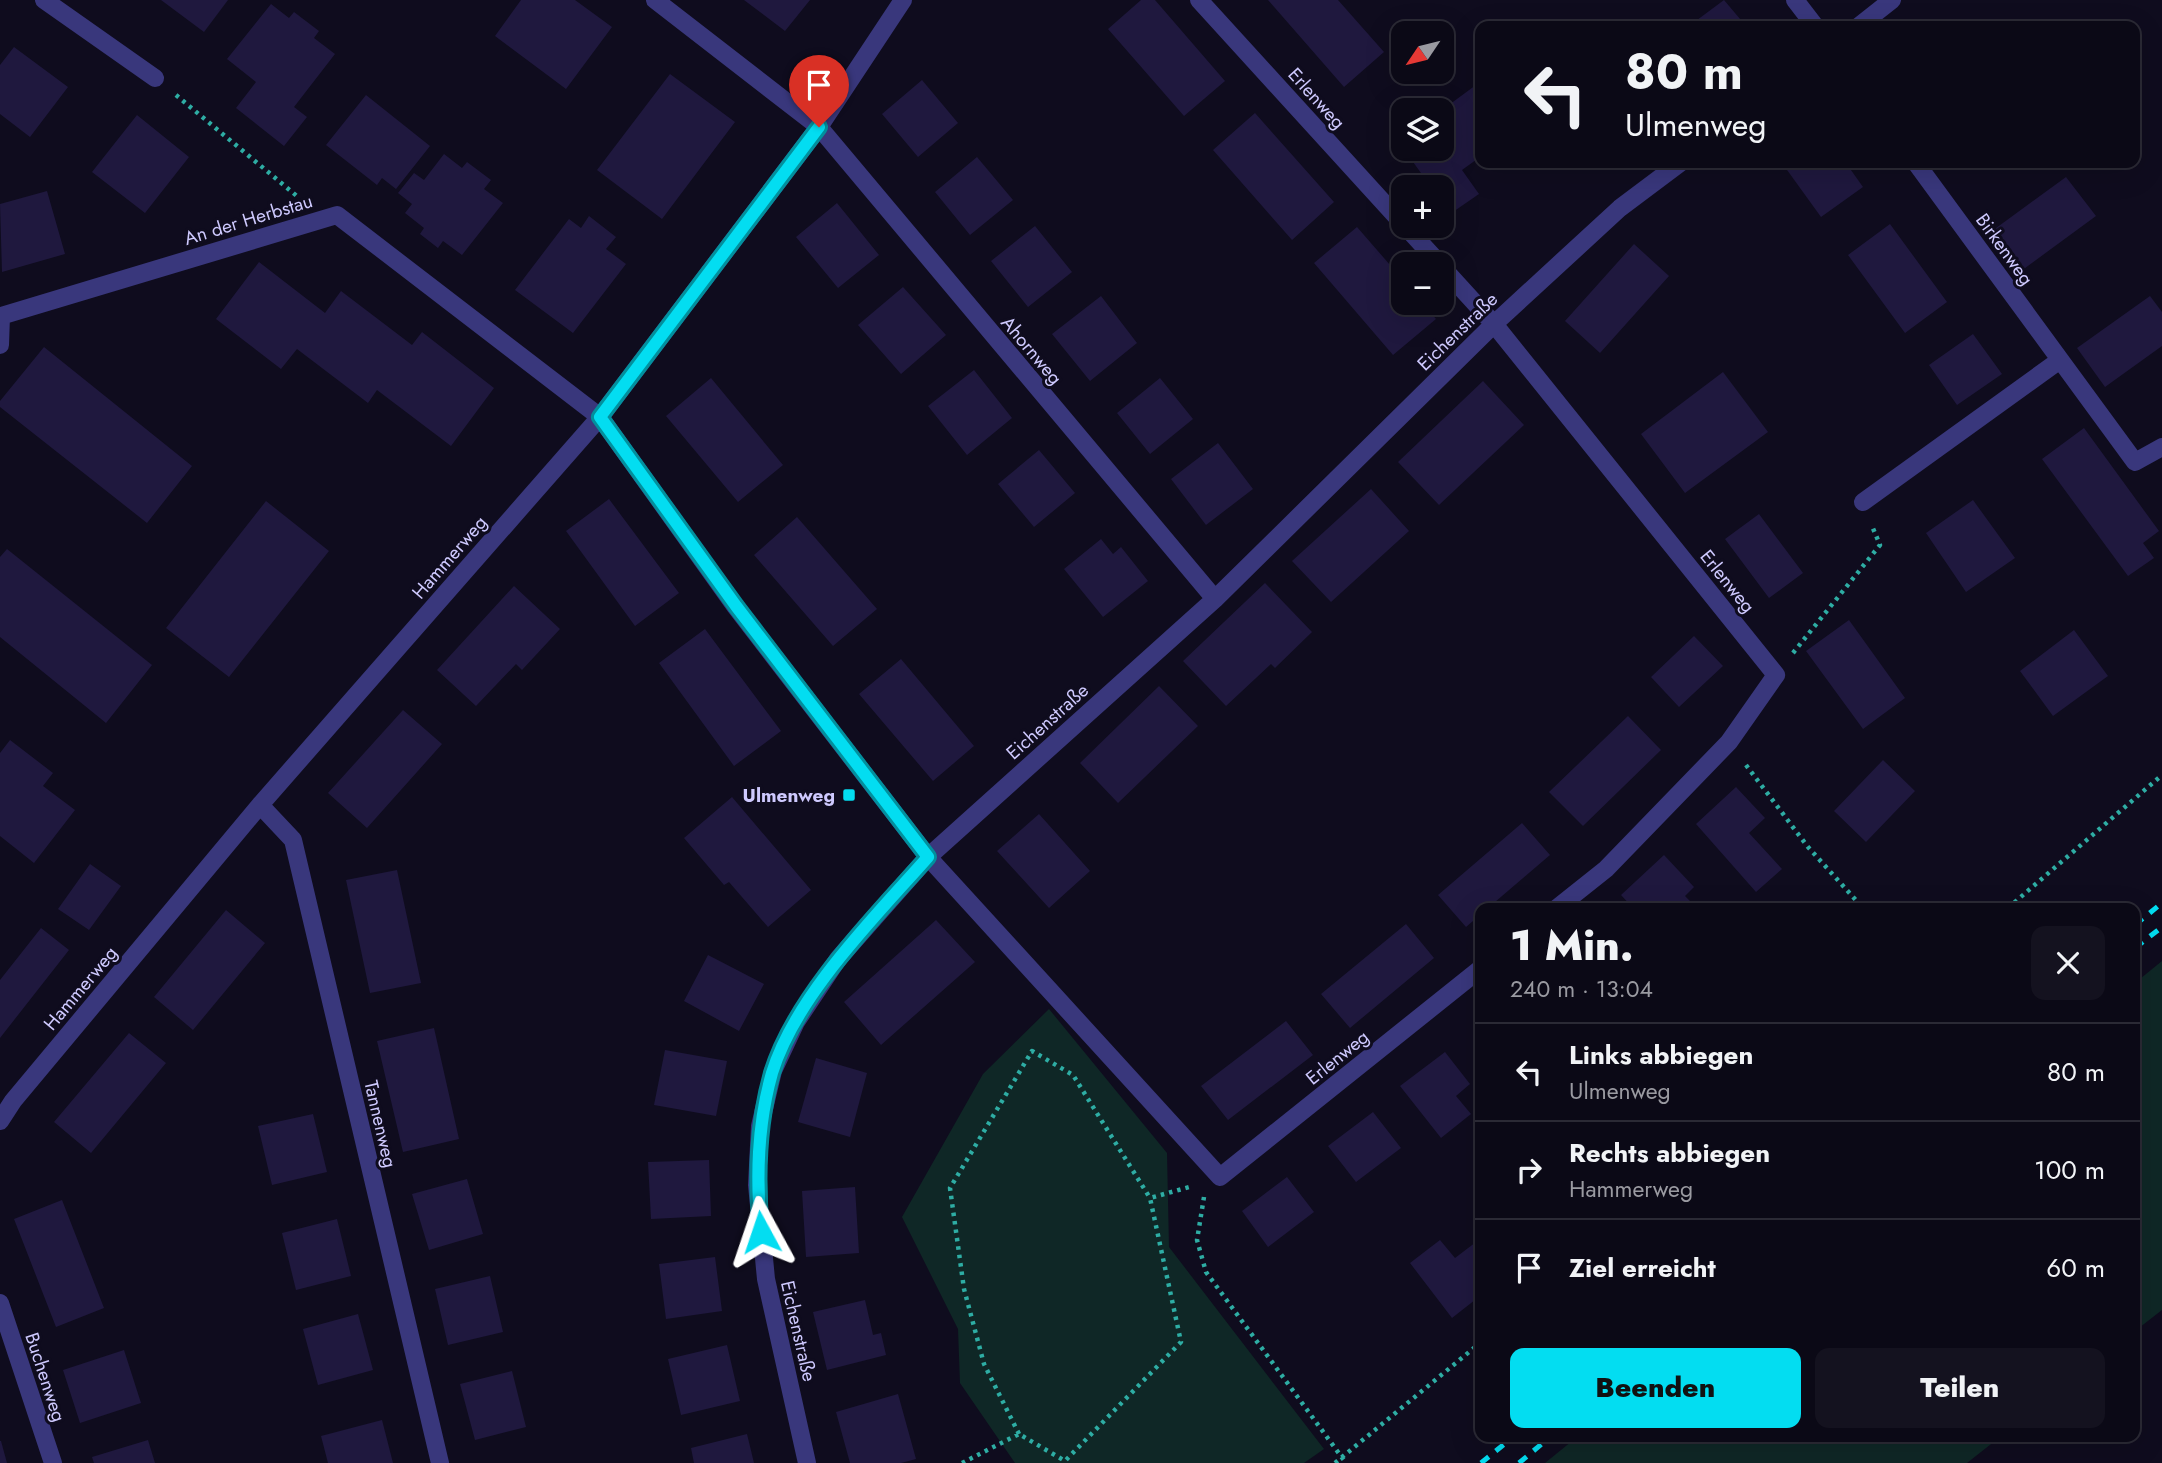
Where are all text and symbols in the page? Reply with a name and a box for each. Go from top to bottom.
north arrow [1391,21,1454,84]
map controls [1391,21,1454,315]
text: 80 m [1625,37,1743,107]
icon: left [1510,49,1601,140]
pin [789,55,849,127]
street label: Erlenweg [1282,62,1352,135]
icon: arrive [800,66,838,104]
button: layers [1391,98,1454,161]
text: Ulmenweg [1625,102,1766,148]
button: + [1391,175,1454,238]
street label: An der Herbstau [181,187,316,252]
street label: Birkenweg [1969,208,2040,291]
button: − [1391,252,1454,315]
street label: Eichenstraße [1411,286,1504,377]
street label: Ahornweg [995,310,1068,391]
street label: Hammerweg [406,510,493,605]
street label: Erlenweg [1694,544,1761,619]
street label: Eichenstraße [1000,677,1095,766]
place label: Ulmenweg [743,782,835,809]
marker: Ulmenweg [841,787,857,803]
text: 1 Min. [1510,915,1634,976]
button: close [2031,926,2105,1000]
street label: Hammerweg [37,940,124,1036]
text: 240 m · 13:04 [1510,972,1653,1006]
street label: Erlenweg [1300,1024,1375,1091]
text: Links abbiegen [1569,1036,1753,1074]
icon: left [1510,1053,1548,1091]
text: 80 m [2047,1053,2105,1091]
text: Ulmenweg [1569,1074,1671,1108]
street label: Tannenweg [357,1078,404,1170]
text: Rechts abbiegen [1569,1134,1770,1172]
icon: right [1510,1151,1548,1189]
text: 100 m [2034,1151,2105,1189]
text: Hammerweg [1569,1172,1693,1206]
position arrow [724,1195,798,1269]
icon: arrive [1510,1249,1548,1287]
text: Ziel erreicht [1569,1249,1716,1287]
text: 60 m [2046,1249,2105,1287]
street label: Eichenstraße [774,1278,823,1384]
street label: Buchenweg [18,1329,73,1425]
button: Beenden [1510,1348,1801,1428]
button: Teilen [1815,1348,2105,1428]

